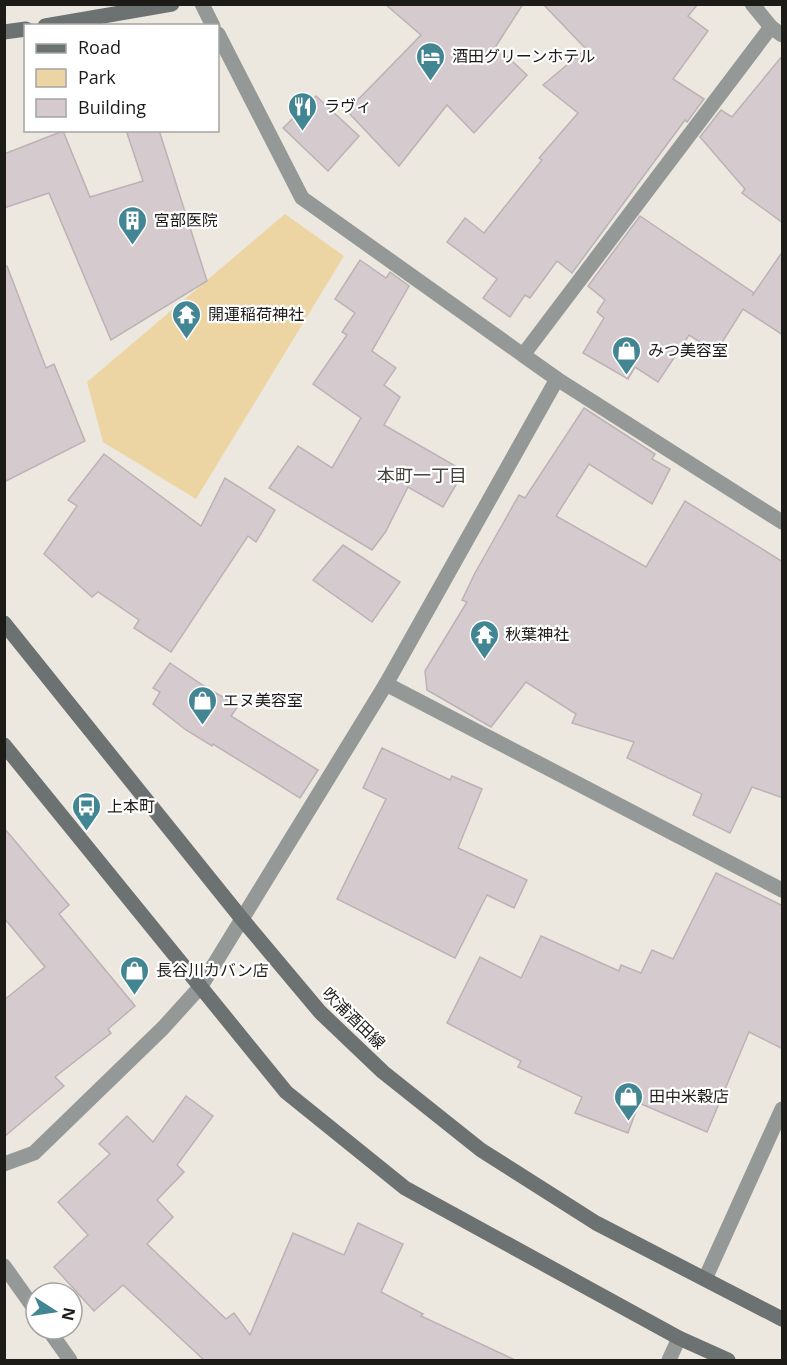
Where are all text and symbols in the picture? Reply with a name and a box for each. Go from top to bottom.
legend [24,24,219,132]
text: Road [78,35,121,59]
hotel icon: 酒田グリーンホテル [415,40,447,82]
place label: 酒田グリーンホテル [452,45,595,67]
text: Park [78,65,116,89]
restaurant icon: ラヴィ [287,90,319,132]
text: Building [78,95,146,119]
place label: ラヴィ [324,95,372,117]
building icon: 宮部医院 [117,204,149,246]
place label: 宮部医院 [154,209,218,231]
temple icon: 開運稲荷神社 [171,298,203,340]
place label: 開運稲荷神社 [208,303,304,325]
shop icon: みつ美容室 [611,334,643,376]
place label: みつ美容室 [648,339,728,361]
district label: 本町一丁目 [377,463,467,487]
temple icon: 秋葉神社 [468,618,500,660]
place label: 秋葉神社 [505,623,569,645]
shop icon: エヌ美容室 [186,684,218,726]
place label: エヌ美容室 [223,689,303,711]
bus stop icon: 上本町 [70,790,102,832]
place label: 上本町 [107,795,155,817]
shop icon: 長谷川カバン店 [119,954,151,996]
place label: 長谷川カバン店 [156,959,269,981]
street label: 吹浦酒田線 [318,982,390,1054]
shop icon: 田中米穀店 [612,1080,644,1122]
place label: 田中米穀店 [649,1085,729,1107]
north arrow [24,1281,84,1341]
text: N [57,1305,81,1323]

